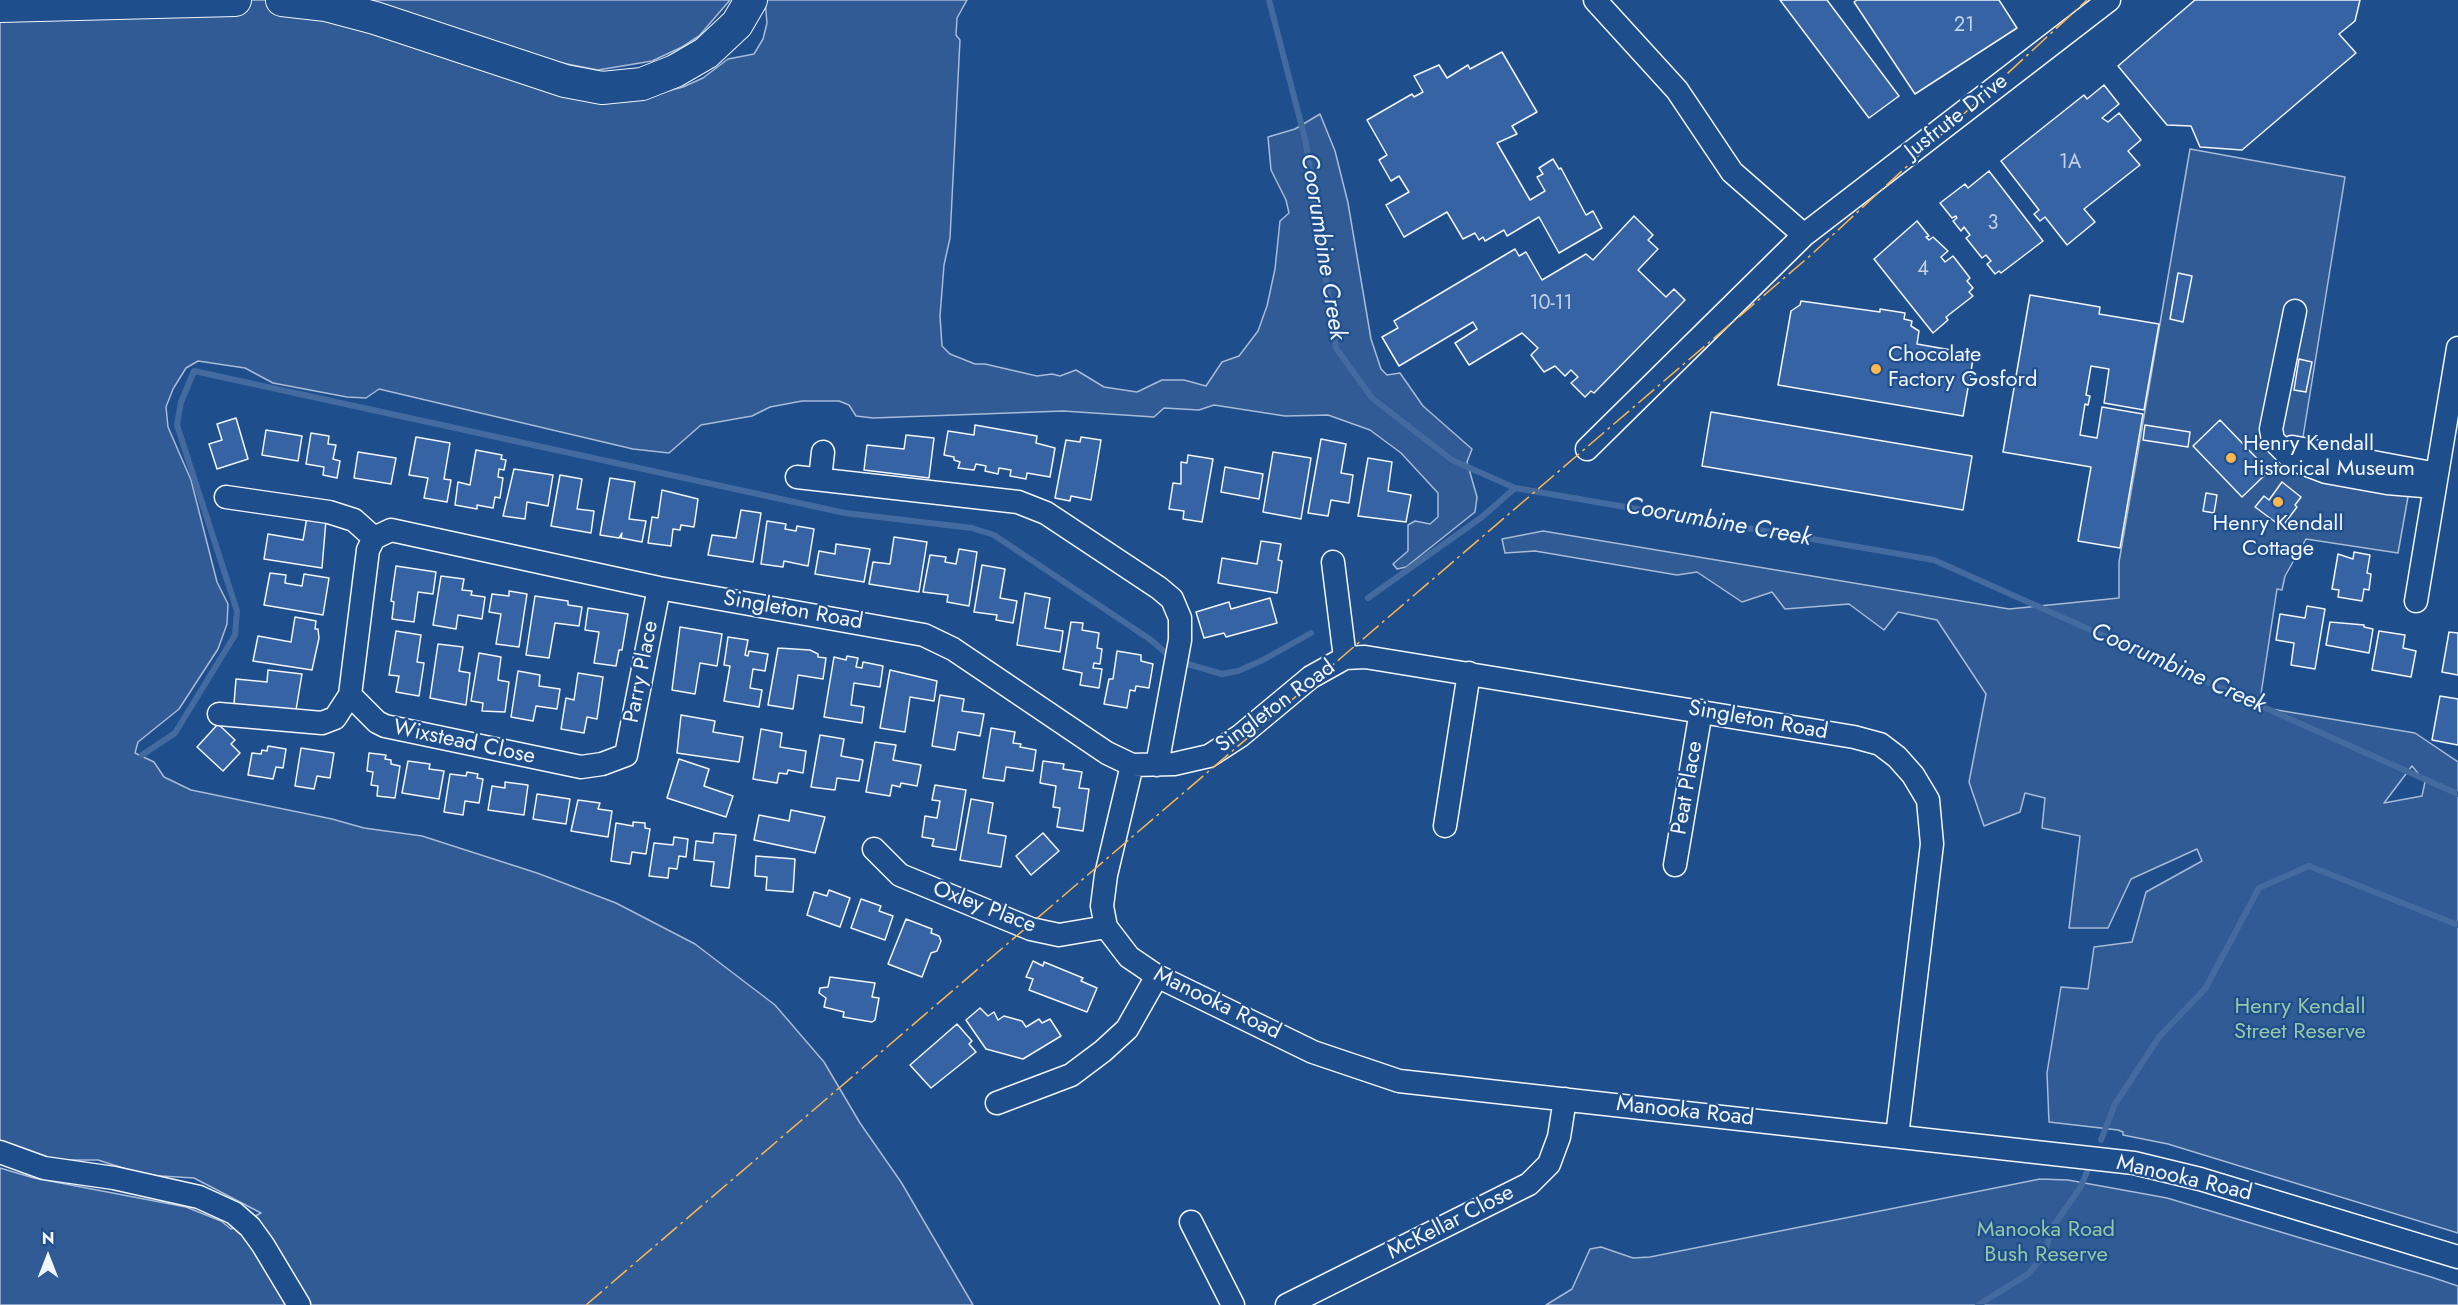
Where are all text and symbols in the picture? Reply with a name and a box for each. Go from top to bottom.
house number: 21 [1954,14,1974,38]
street label: Jusfrute Drive [1900,69,2014,165]
house number: 1A [2059,151,2081,175]
water label: Coorumbine Creek [1293,152,1351,342]
house number: 3 [1988,212,1998,236]
house number: 4 [1917,258,1929,282]
house number: 10-11 [1529,292,1573,316]
place label: Chocolate Factory Gosford [1888,343,2038,394]
marker: Chocolate Factory Gosford [1869,362,1883,376]
place label: Henry Kendall Historical Museum [2243,432,2415,484]
marker: Henry Kendall Historical Museum [2224,451,2238,465]
water label: Coorumbine Creek [1623,492,1813,554]
marker: Henry Kendall Cottage [2271,495,2285,509]
place label: Henry Kendall Cottage [2213,512,2343,564]
street label: Singleton Road [721,586,865,636]
water label: Coorumbine Creek [2086,618,2270,720]
street label: Parry Place [619,619,665,725]
street label: Singleton Road [1211,655,1341,759]
street label: Singleton Road [1686,696,1830,746]
street label: Wixstead Close [391,715,537,771]
street label: Peat Place [1667,739,1709,837]
street label: Oxley Place [929,876,1039,940]
street label: Manooka Road [1149,962,1285,1046]
park label: Henry Kendall Street Reserve [2234,995,2366,1046]
street label: Manooka Road [1615,1092,1755,1132]
street label: Manooka Road [2114,1151,2254,1207]
street label: McKellar Close [1383,1180,1519,1266]
park label: Manooka Road Bush Reserve [1977,1218,2115,1270]
north arrow [18,1227,78,1287]
text: N [42,1227,54,1250]

